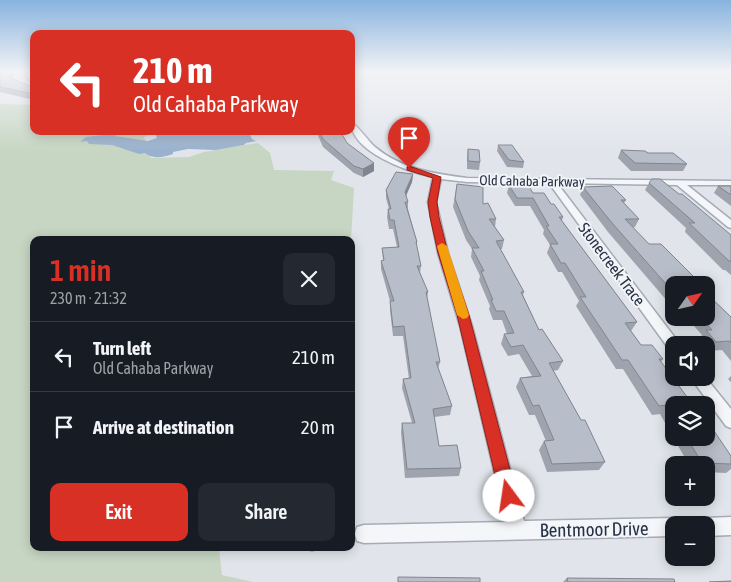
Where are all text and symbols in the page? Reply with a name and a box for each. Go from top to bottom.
icon: left [50,50,115,115]
text: 210 m [133,50,212,90]
text: Old Cahaba Parkway [133,91,299,117]
pin [388,117,430,168]
icon: arrive [395,124,423,152]
street label: Old Cahaba Parkway [479,172,585,190]
street label: Stonecreek Trace [575,219,649,309]
text: 1 min [50,253,111,287]
button: close [283,253,335,305]
north arrow [665,276,715,326]
map controls [665,276,715,566]
text: 230 m · 21:32 [50,289,127,307]
button: sound [665,336,715,386]
text: Turn left [93,337,151,359]
icon: left [50,343,78,371]
text: 210 m [292,346,335,368]
text: Old Cahaba Parkway [93,359,213,377]
button: layers [665,396,715,446]
icon: arrive [50,413,78,441]
text: Arrive at destination [93,416,234,438]
text: 20 m [301,416,335,438]
button: + [665,456,715,506]
position arrow [482,469,534,521]
button: Exit [50,483,188,541]
button: Share [198,483,335,541]
button: − [665,516,715,566]
street label: Bentmoor Drive [539,517,649,541]

